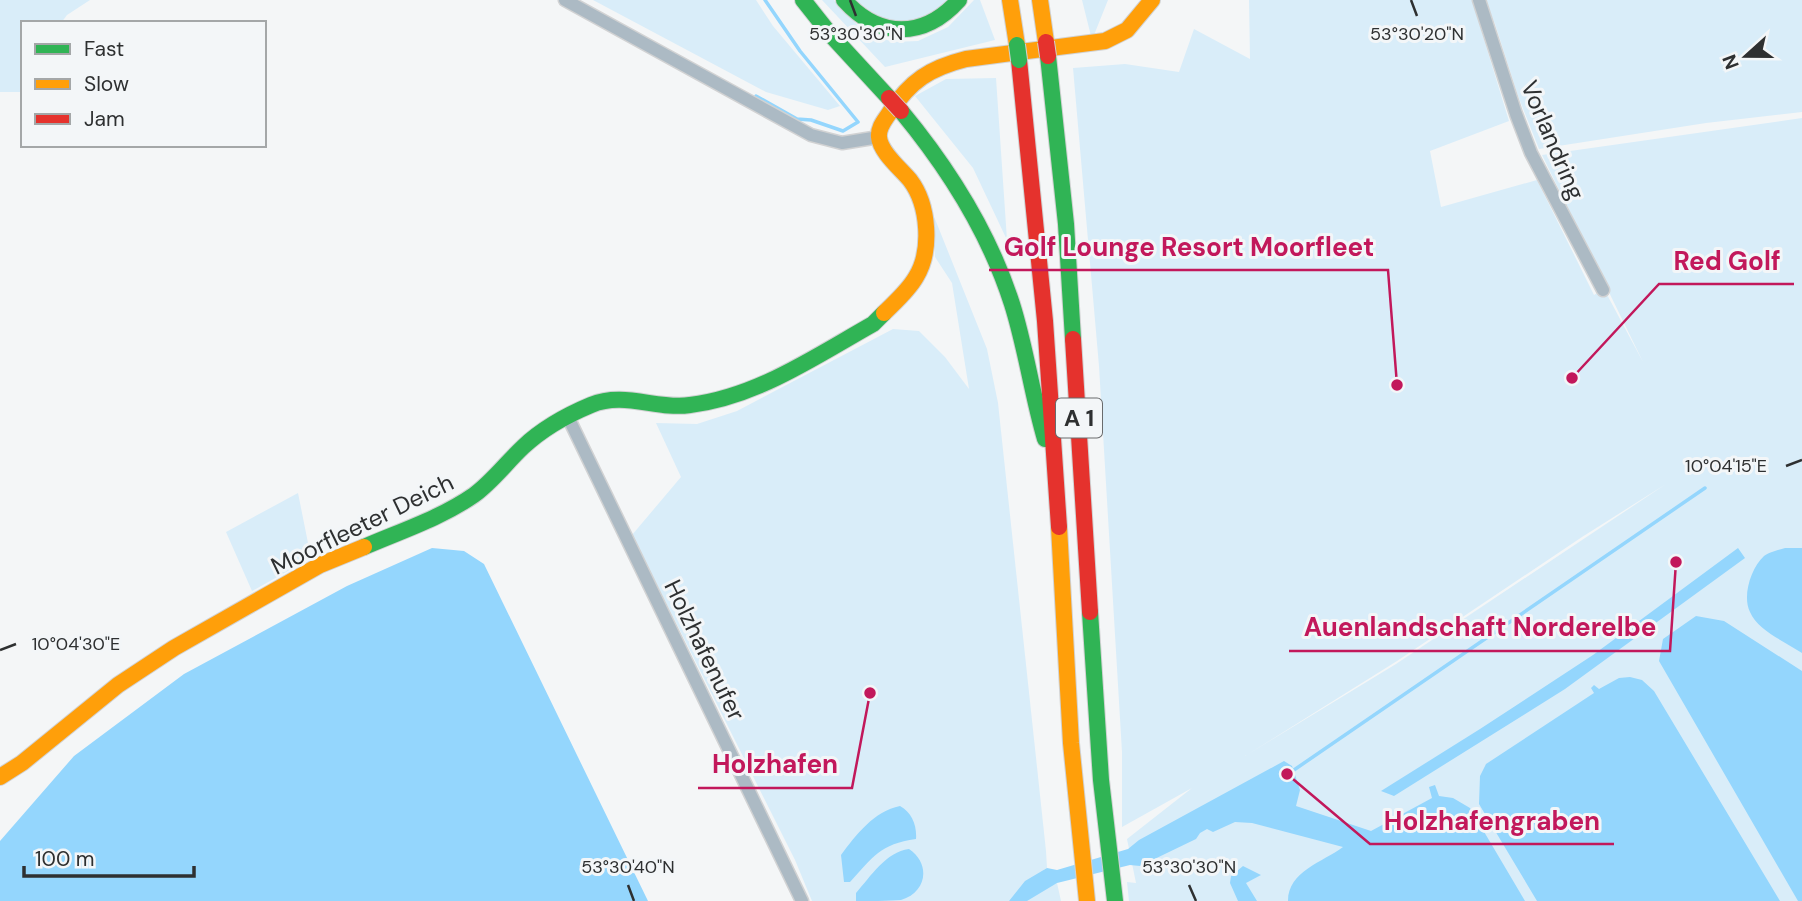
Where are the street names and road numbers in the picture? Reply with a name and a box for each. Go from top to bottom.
street label: Vorlandring [1514,76,1592,204]
road number: A 1 [1056,398,1102,438]
street label: Moorfleeter Deich [266,466,458,582]
street label: Holzhafenufer [658,575,752,726]

